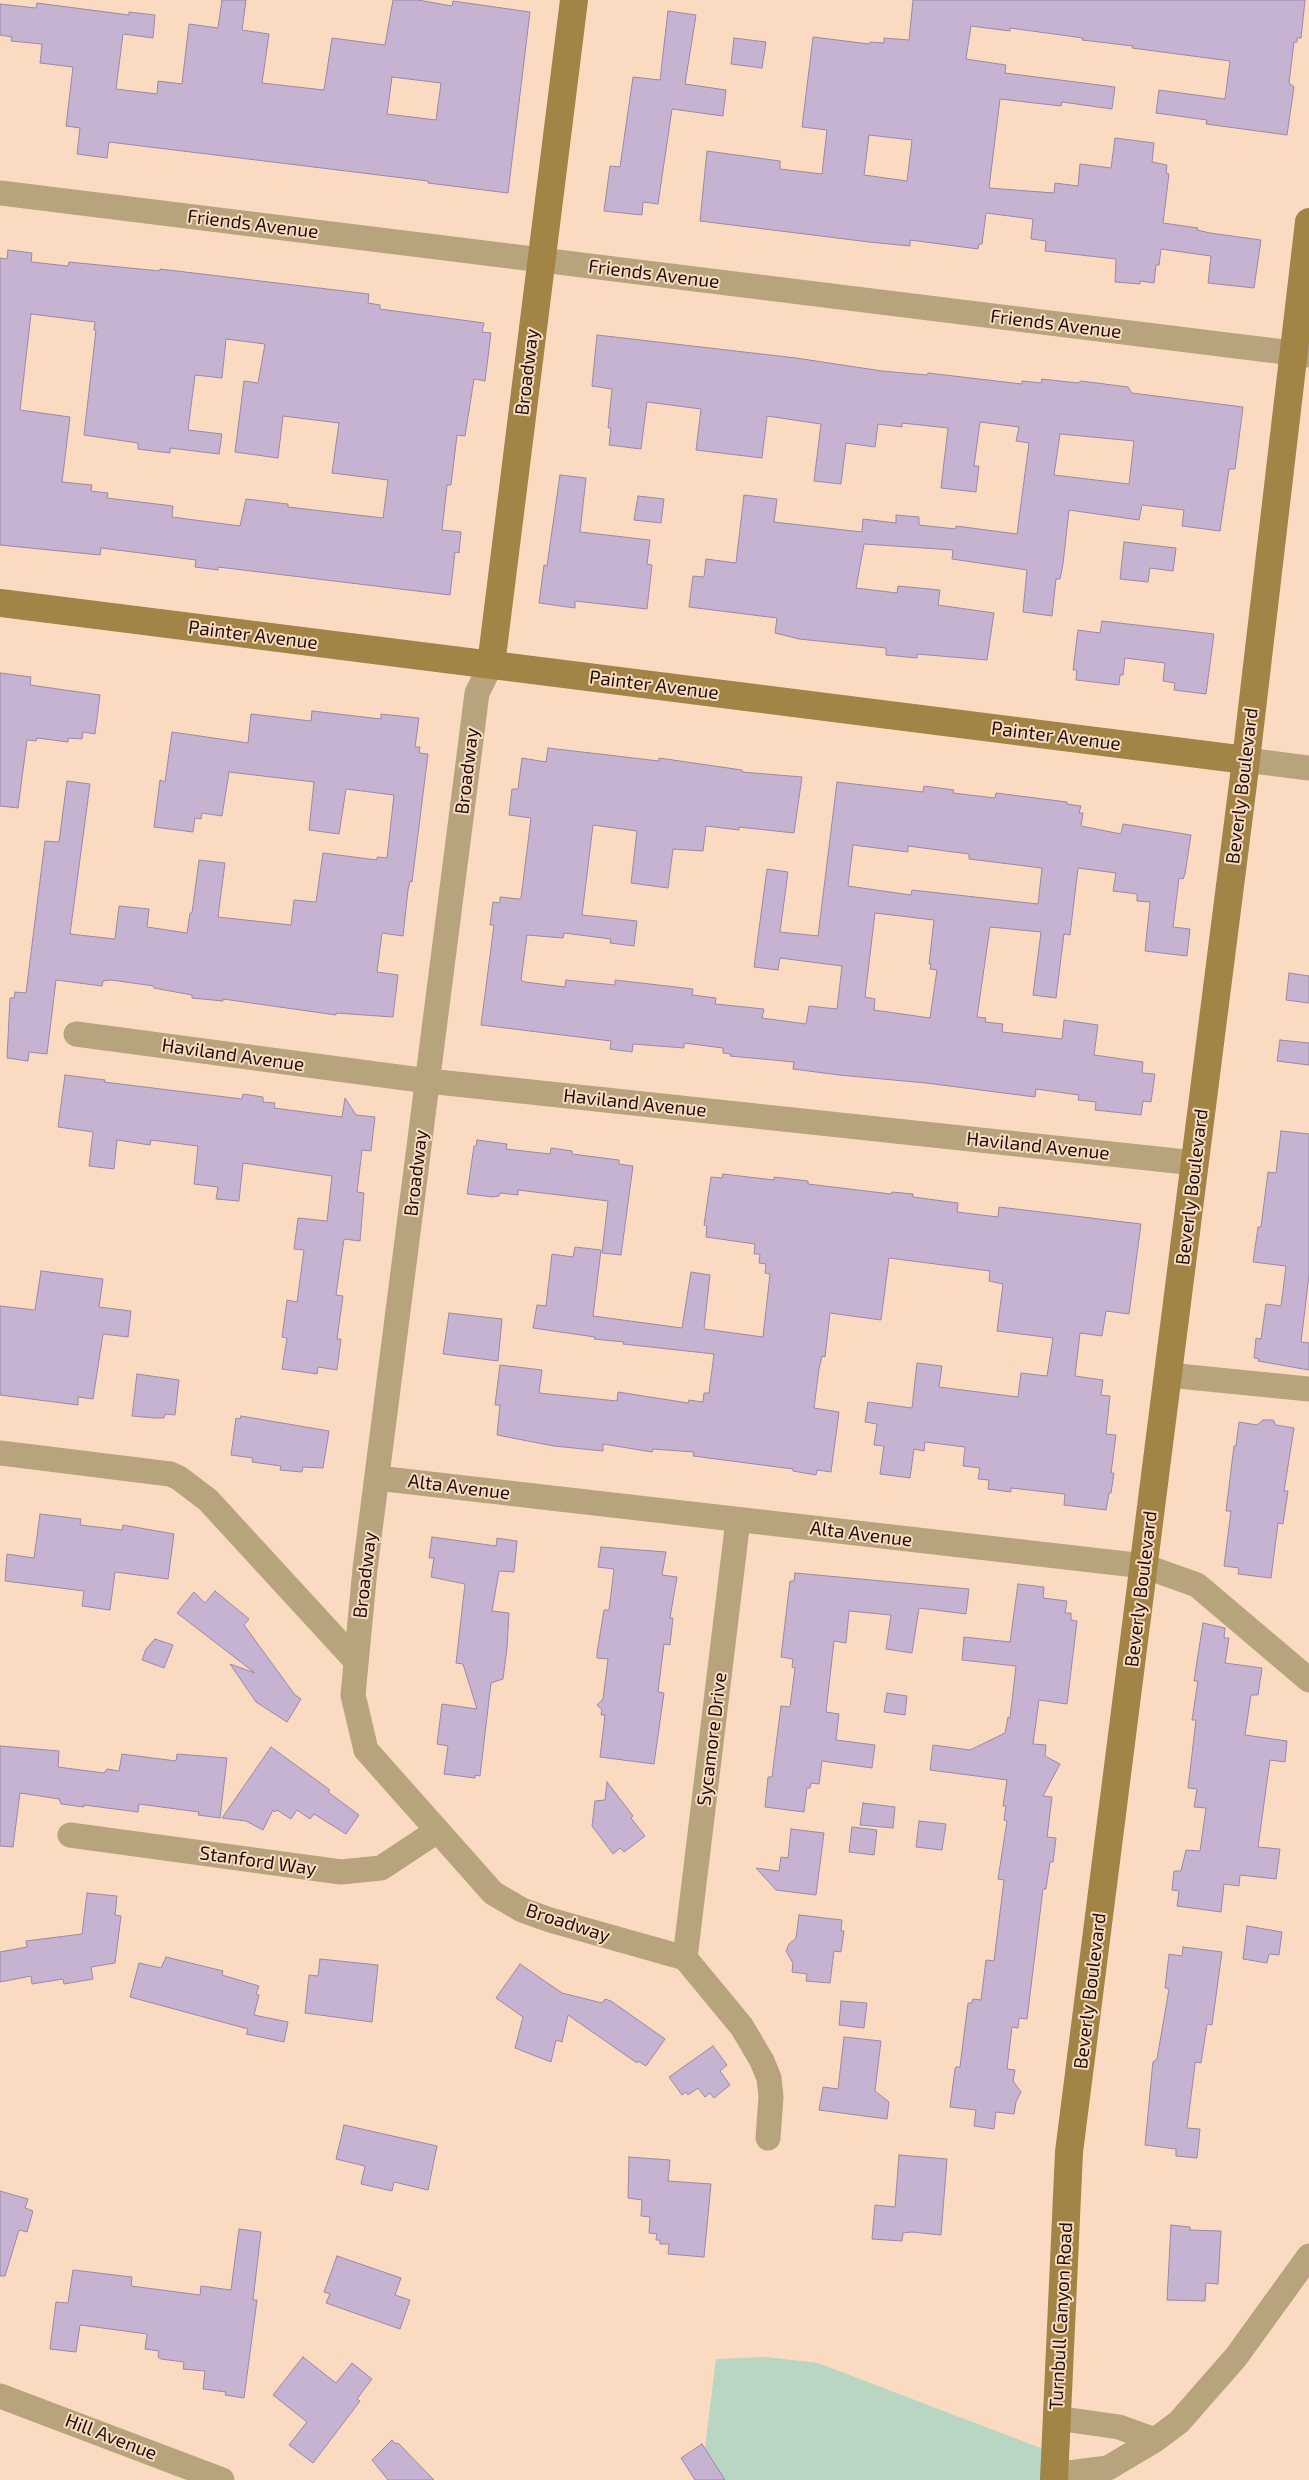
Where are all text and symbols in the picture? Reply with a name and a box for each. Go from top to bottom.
street label: Friends Avenue [186,205,320,243]
street label: Friends Avenue [587,255,721,293]
street label: Friends Avenue [989,305,1123,343]
street label: Broadway [510,327,544,417]
street label: Painter Avenue [187,616,319,654]
street label: Painter Avenue [588,666,720,704]
street label: Beverly Boulevard [1221,707,1263,865]
street label: Painter Avenue [990,717,1122,755]
street label: Broadway [450,726,484,816]
street label: Haviland Avenue [160,1034,306,1076]
street label: Haviland Avenue [562,1084,708,1122]
street label: Beverly Boulevard [1171,1108,1213,1266]
street label: Haviland Avenue [965,1127,1111,1165]
street label: Broadway [399,1128,433,1218]
street label: Alta Avenue [407,1469,511,1505]
street label: Beverly Boulevard [1120,1510,1162,1668]
street label: Alta Avenue [809,1516,913,1552]
street label: Broadway [348,1530,382,1620]
street label: Sycamore Drive [692,1671,732,1807]
street label: Stanford Way [198,1842,318,1880]
street label: Broadway [523,1899,613,1947]
street label: Beverly Boulevard [1069,1912,1111,2070]
street label: Turnbull Canyon Road [1045,2221,1077,2411]
street label: Hill Avenue [62,2409,160,2465]

